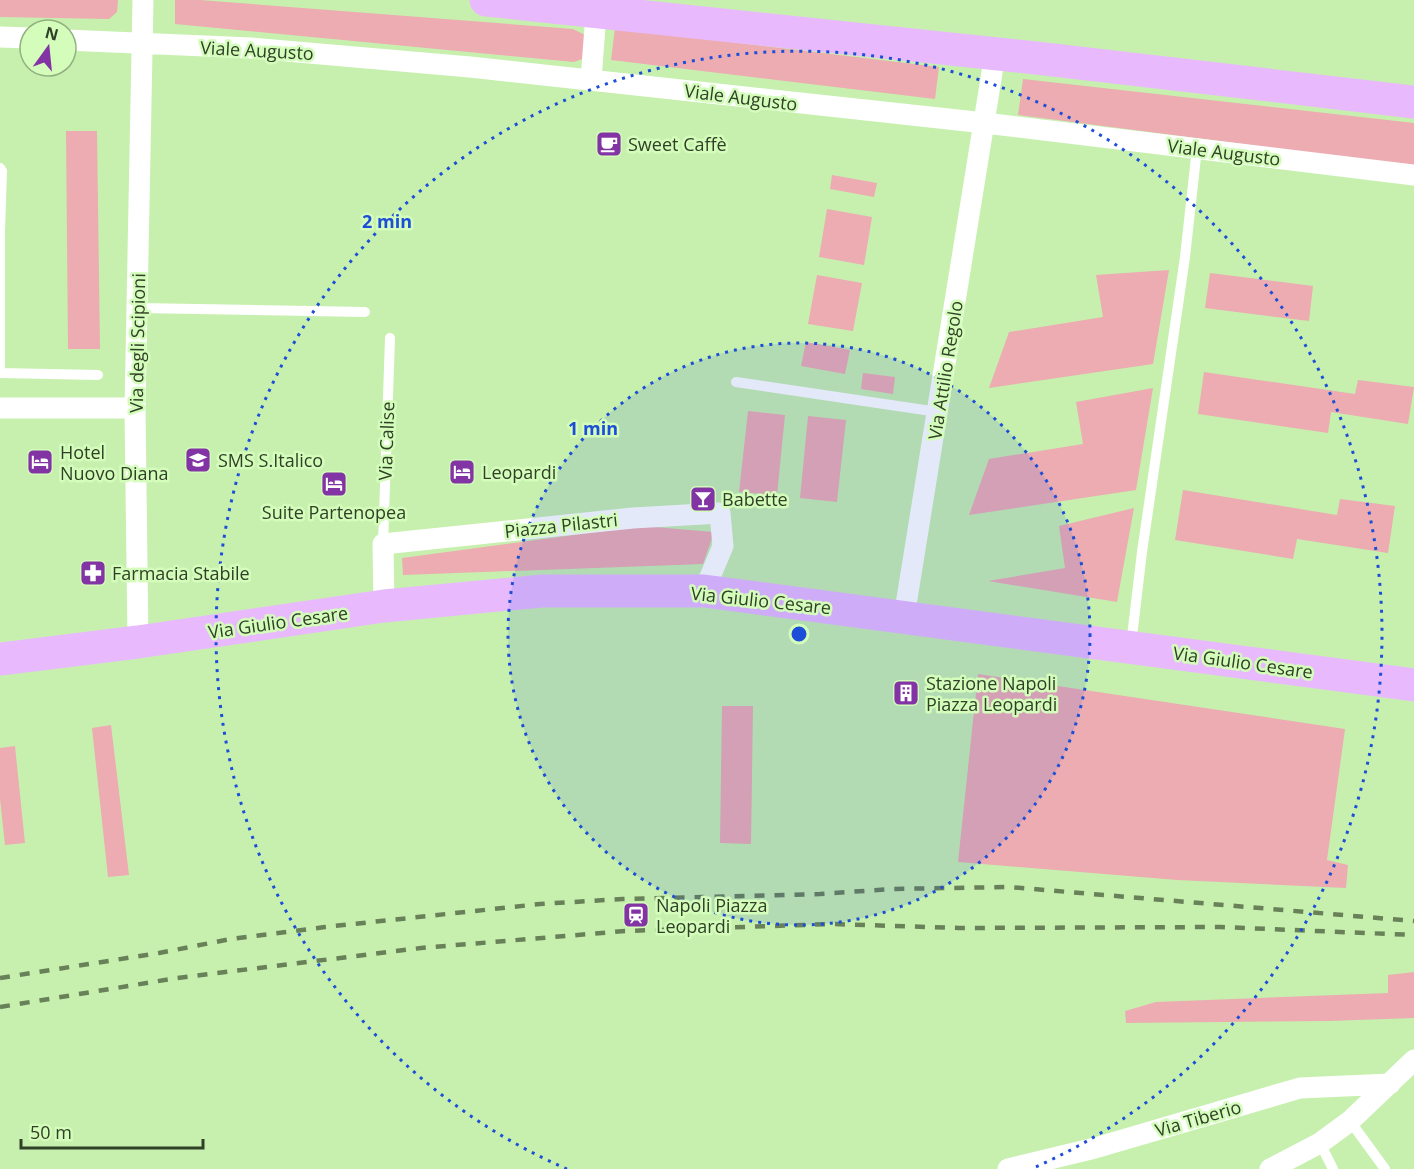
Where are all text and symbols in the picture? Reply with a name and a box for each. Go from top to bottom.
north arrow [18,18,78,78]
text: N [43,21,61,46]
street label: Viale Augusto [200,35,314,65]
street label: Viale Augusto [683,78,799,116]
cafe icon: Sweet Caffè [594,129,624,159]
place label: Sweet Caffè [628,132,727,156]
street label: Viale Augusto [1166,133,1282,171]
text: 2 min [362,209,412,233]
street label: Via degli Scipioni [124,273,150,413]
street label: Via Attilio Regolo [922,299,968,441]
street label: Via Calise [373,401,399,481]
text: 1 min [568,416,618,440]
place label: Hotel Nuovo Diana [60,440,169,485]
school or university icon: SMS S.Italico [183,445,213,475]
hotel icon: Hotel Nuovo Diana [25,447,55,477]
place label: SMS S.Italico [218,448,323,472]
hotel icon: Leopardi [447,457,477,487]
place label: Leopardi [482,460,556,484]
hotel icon: Suite Partenopea [319,469,349,499]
bar icon: Babette [688,484,718,514]
place label: Babette [722,487,788,511]
place label: Suite Partenopea [262,500,406,524]
street label: Piazza Pilastri [503,507,619,543]
pharmacy icon: Farmacia Stabile [78,558,108,588]
place label: Farmacia Stabile [112,561,250,585]
street label: Via Giulio Cesare [690,581,832,619]
street label: Via Giulio Cesare [207,600,349,644]
centre of rings [789,624,809,644]
street label: Via Giulio Cesare [1172,640,1314,684]
place label: Stazione Napoli Piazza Leopardi [926,671,1057,716]
building icon: Stazione Napoli Piazza Leopardi [891,678,921,708]
place label: Napoli Piazza Leopardi [656,893,767,938]
station icon: Napoli Piazza Leopardi [621,900,651,930]
street label: Via Tiberio [1152,1094,1244,1142]
scale bar [21,1112,202,1150]
text: 50 m [30,1120,72,1144]

